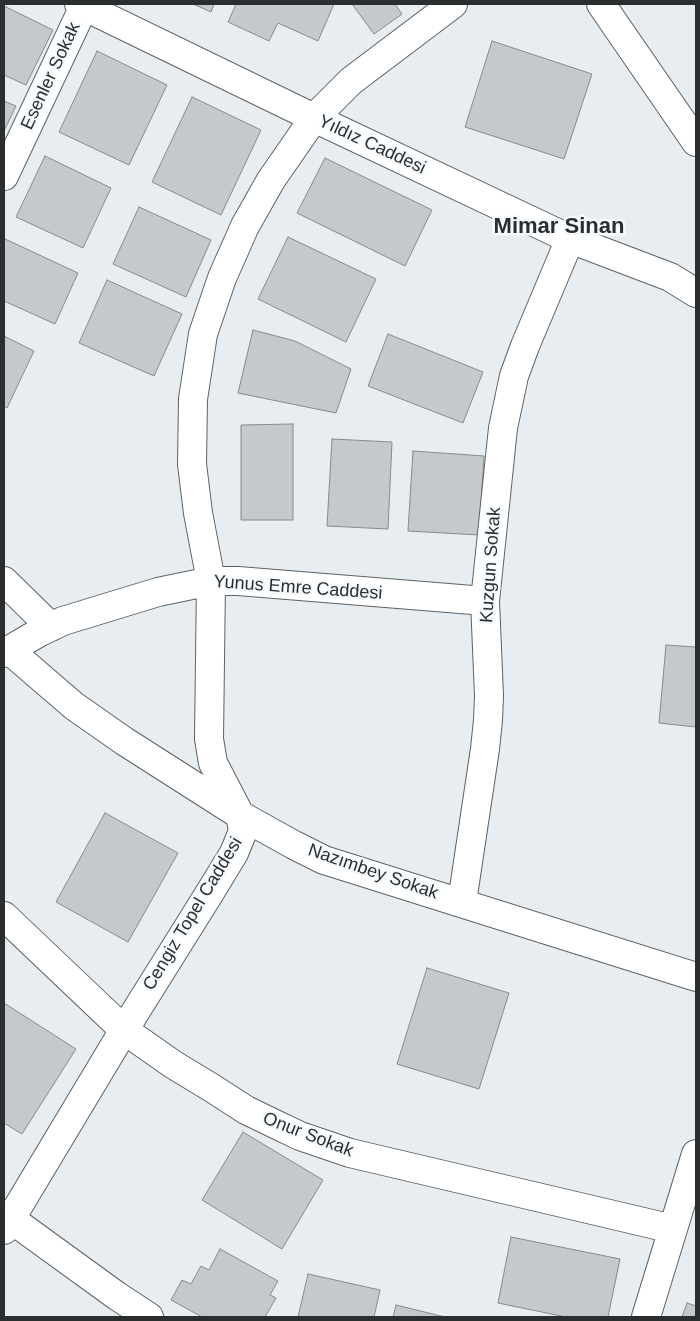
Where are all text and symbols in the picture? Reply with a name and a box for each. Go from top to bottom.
street label: Esenler Sokak [17,19,85,133]
street label: Yıldız Caddesi [315,111,429,179]
district label: Mimar Sinan [494,214,624,240]
street label: Kuzgun Sokak [476,506,506,624]
street label: Yunus Emre Caddesi [213,571,383,605]
street label: Cengiz Topel Caddesi [139,833,247,995]
street label: Nazımbey Sokak [305,840,441,904]
street label: Onur Sokak [260,1108,356,1162]

